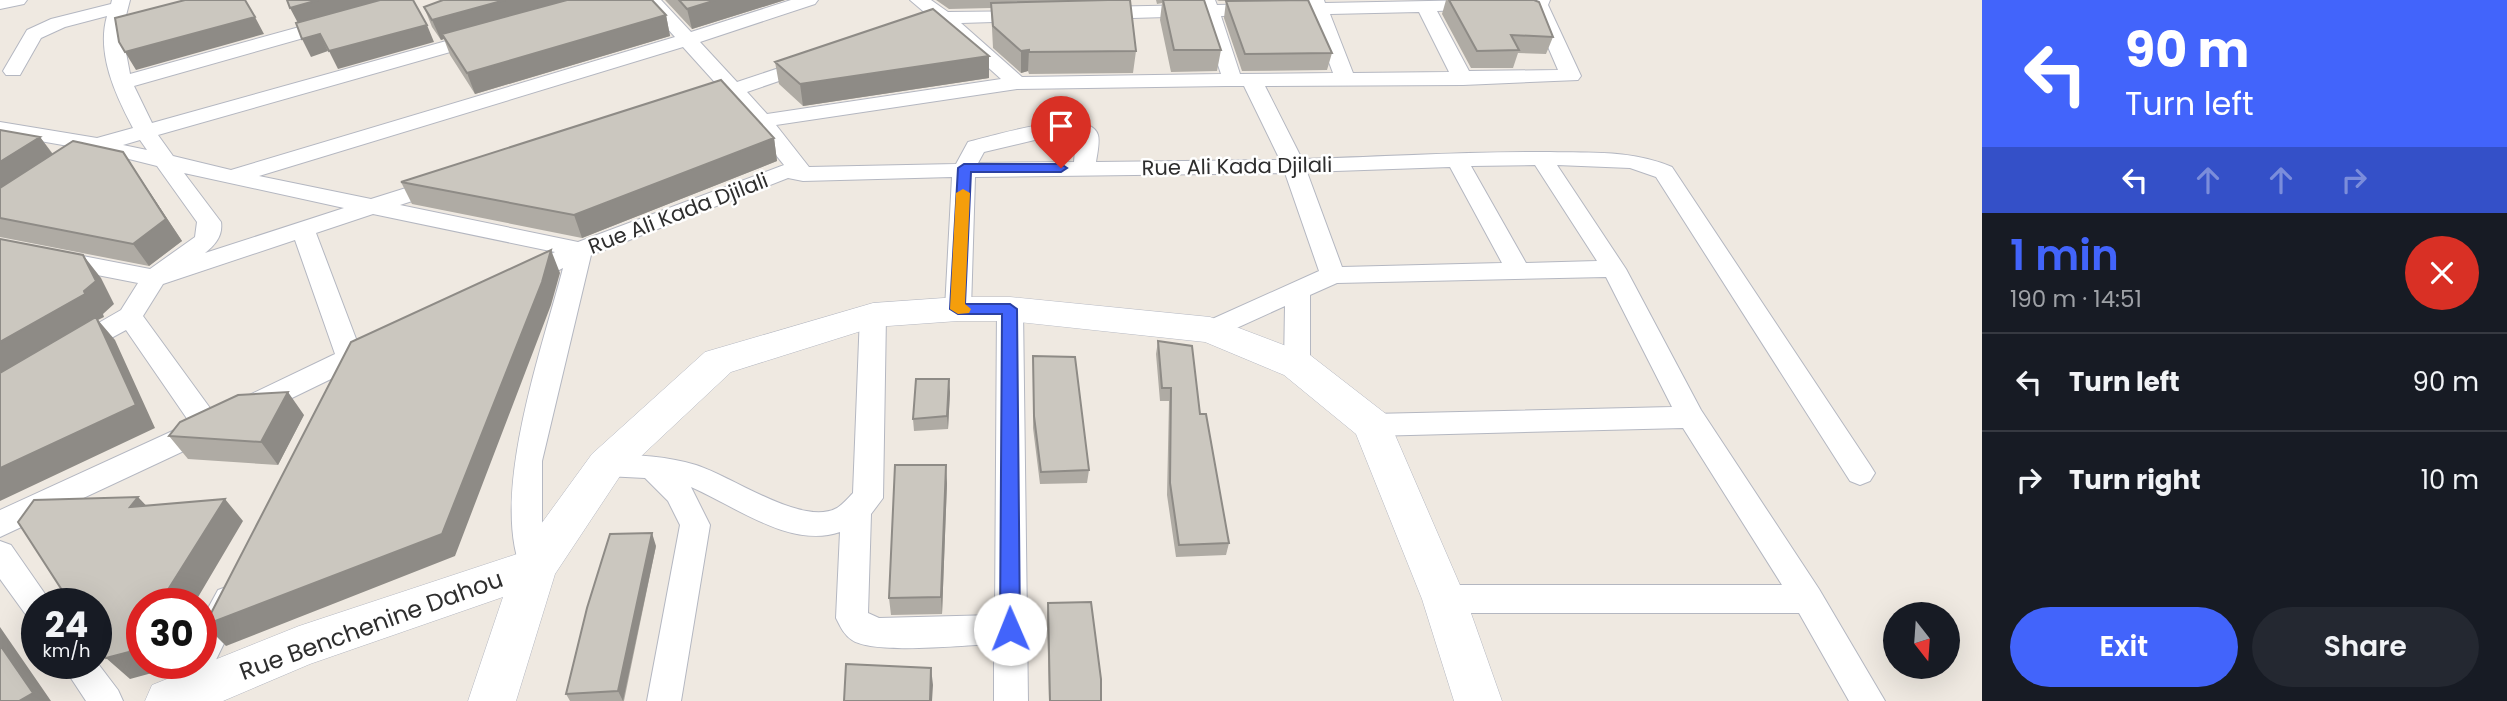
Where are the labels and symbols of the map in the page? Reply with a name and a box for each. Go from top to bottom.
pin [1031,96,1091,168]
street label: Rue Ali Kada Djilali [1141,150,1333,182]
street label: Rue Ali Kada Djilali [584,165,772,261]
street label: Rue Benchenine Dahou [235,562,507,688]
speed limit sign: 30 [126,588,217,679]
position arrow [973,592,1047,666]
north arrow [1883,602,1960,679]

